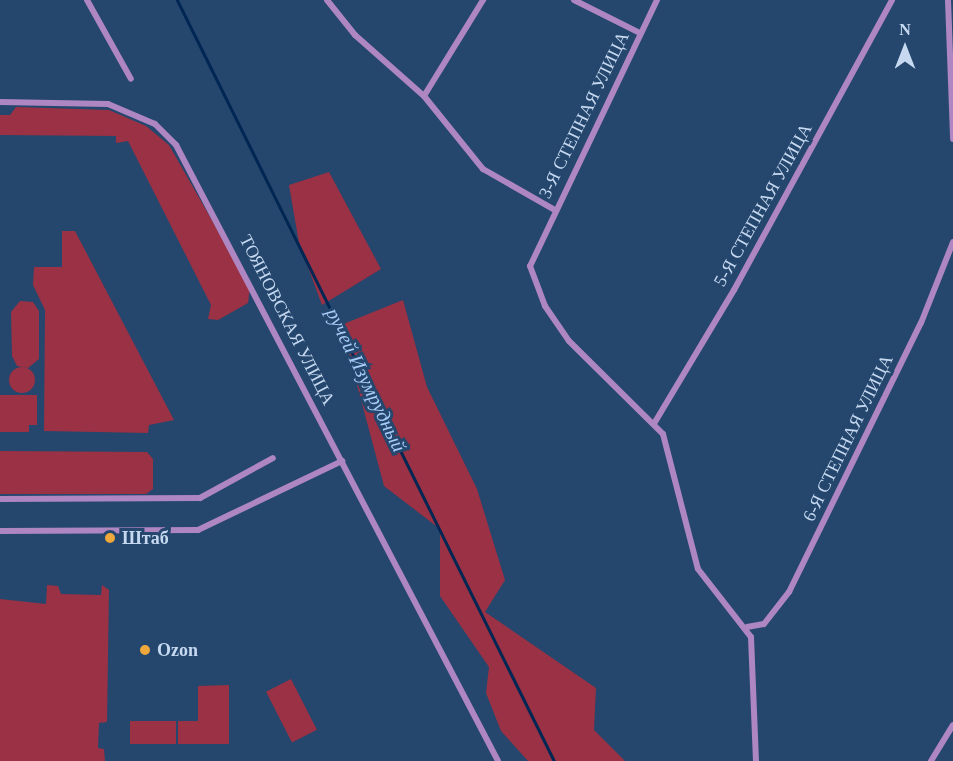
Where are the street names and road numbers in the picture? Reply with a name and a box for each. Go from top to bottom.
street label: 3-Я СТЕПНАЯ УЛИЦА [534,28,634,202]
street label: 5-Я СТЕПНАЯ УЛИЦА [709,120,817,290]
street label: ТОЯНОВСКАЯ УЛИЦА [235,231,339,409]
street label: 6-Я СТЕПНАЯ УЛИЦА [798,351,898,525]

